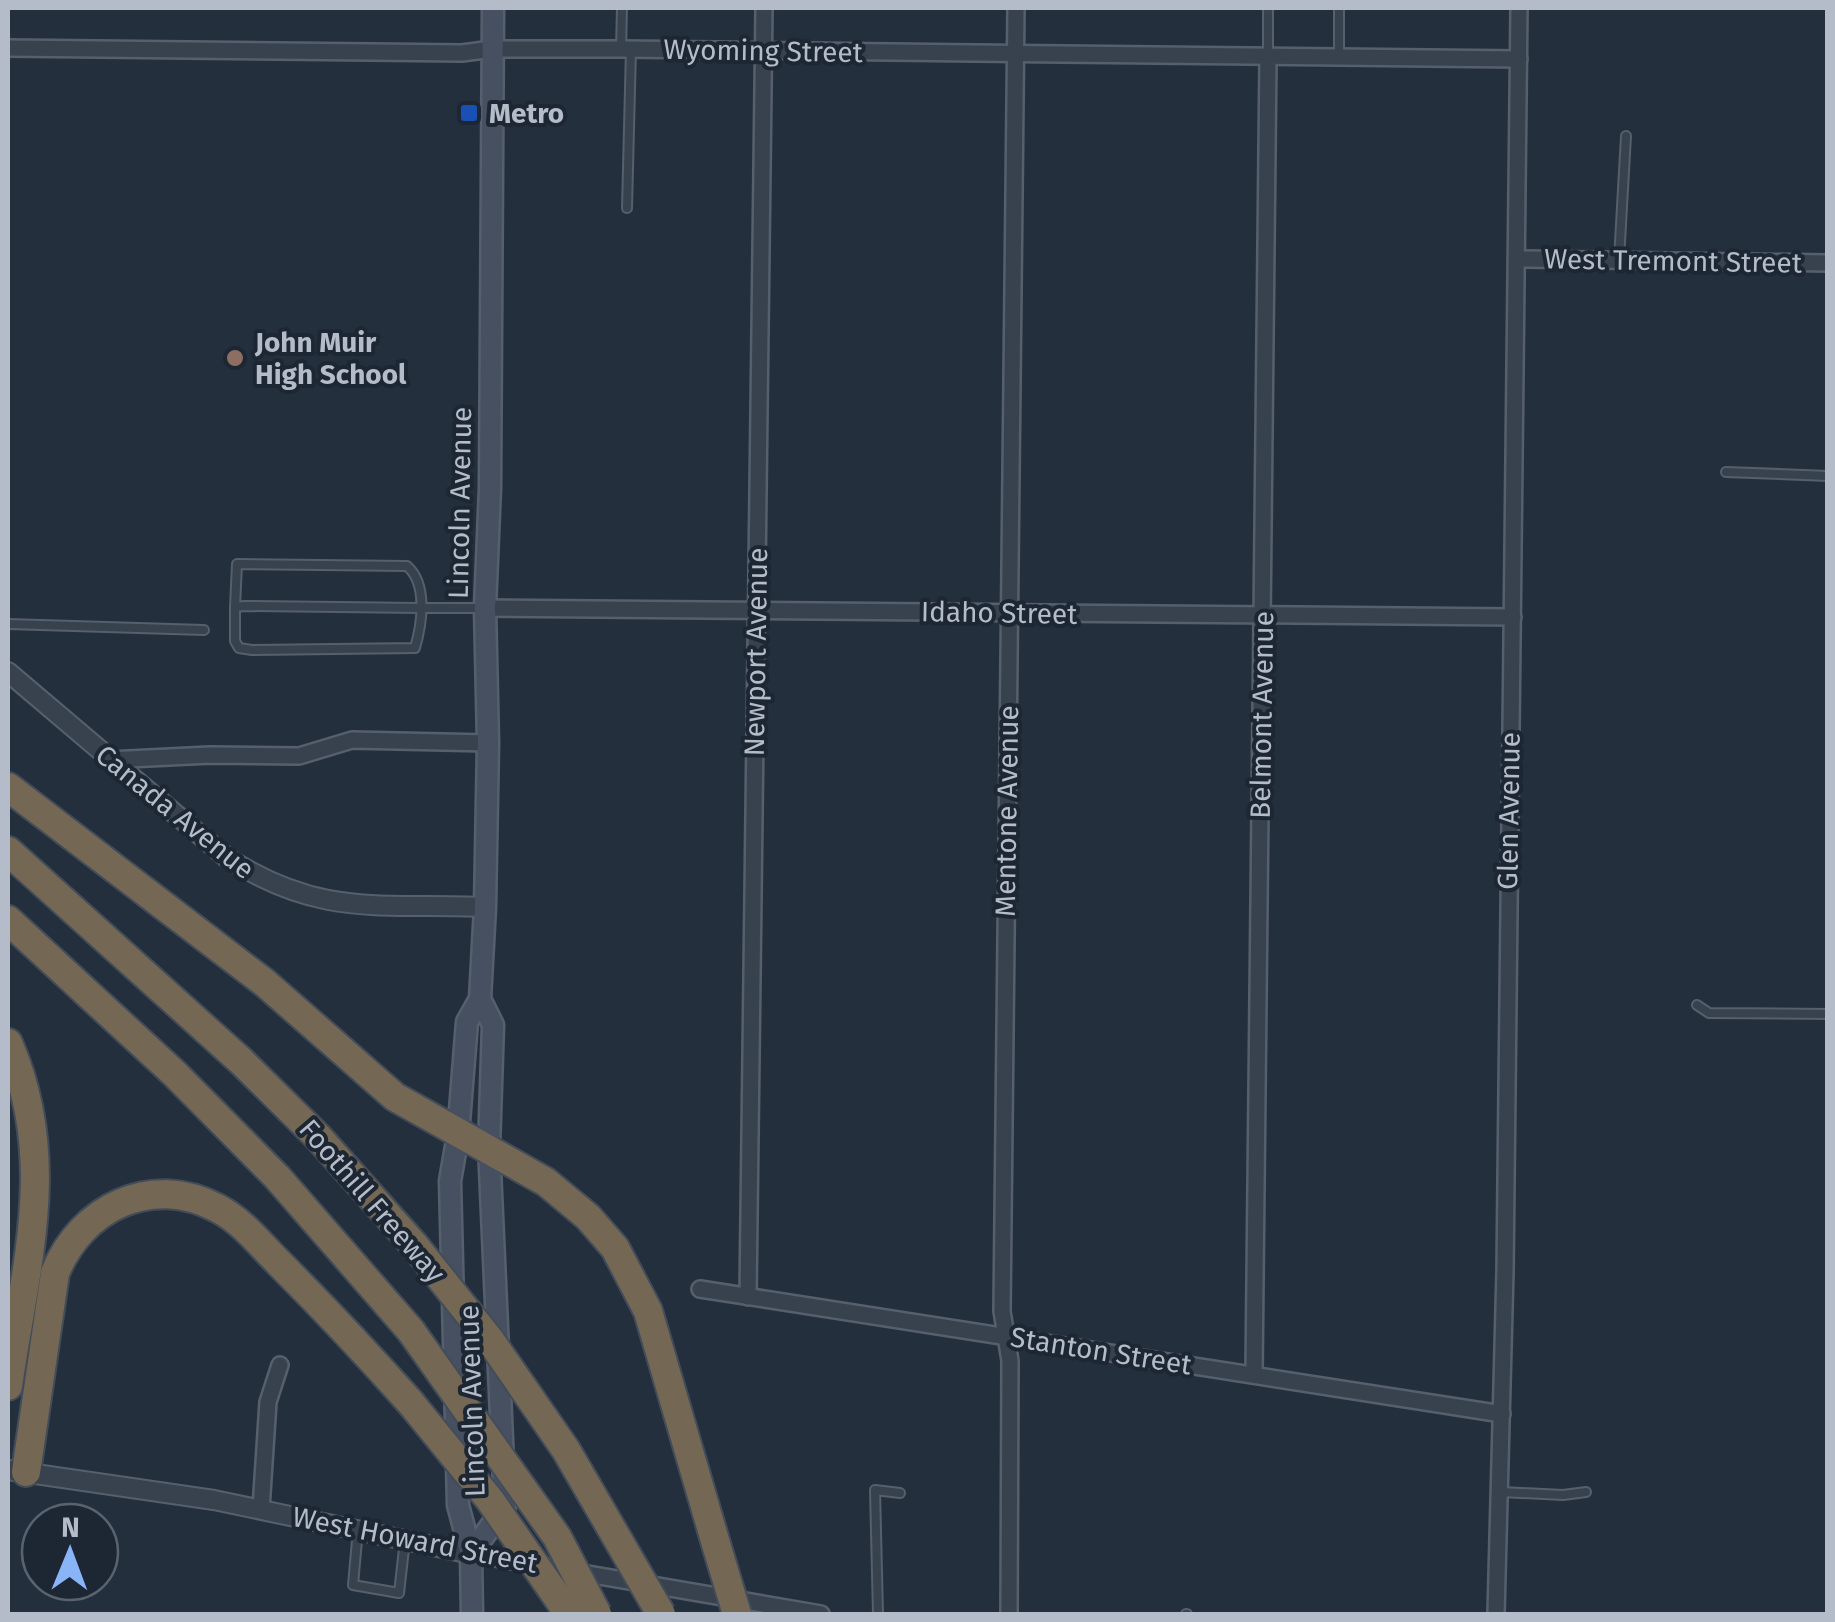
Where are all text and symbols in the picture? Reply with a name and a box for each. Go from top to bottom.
street label: Wyoming Street [663,33,864,69]
place label: Metro [489,97,564,130]
marker: Metro [458,102,480,124]
street label: West Tremont Street [1544,242,1803,280]
place label: John Muir High School [254,326,407,391]
marker: John Muir High School [224,347,246,369]
street label: Lincoln Avenue [442,407,478,599]
street label: Newport Avenue [738,547,774,757]
street label: Idaho Street [921,595,1078,631]
street label: Belmont Avenue [1244,611,1280,819]
street label: Mentone Avenue [989,705,1025,917]
street label: Glen Avenue [1491,732,1527,890]
street label: Canada Avenue [89,738,261,886]
street label: Foothill Freeway [292,1113,452,1289]
street label: Lincoln Avenue [452,1304,492,1498]
street label: Stanton Street [1008,1320,1195,1382]
street label: West Howard Street [290,1500,541,1580]
north arrow [20,1502,120,1602]
text: N [61,1511,80,1544]

